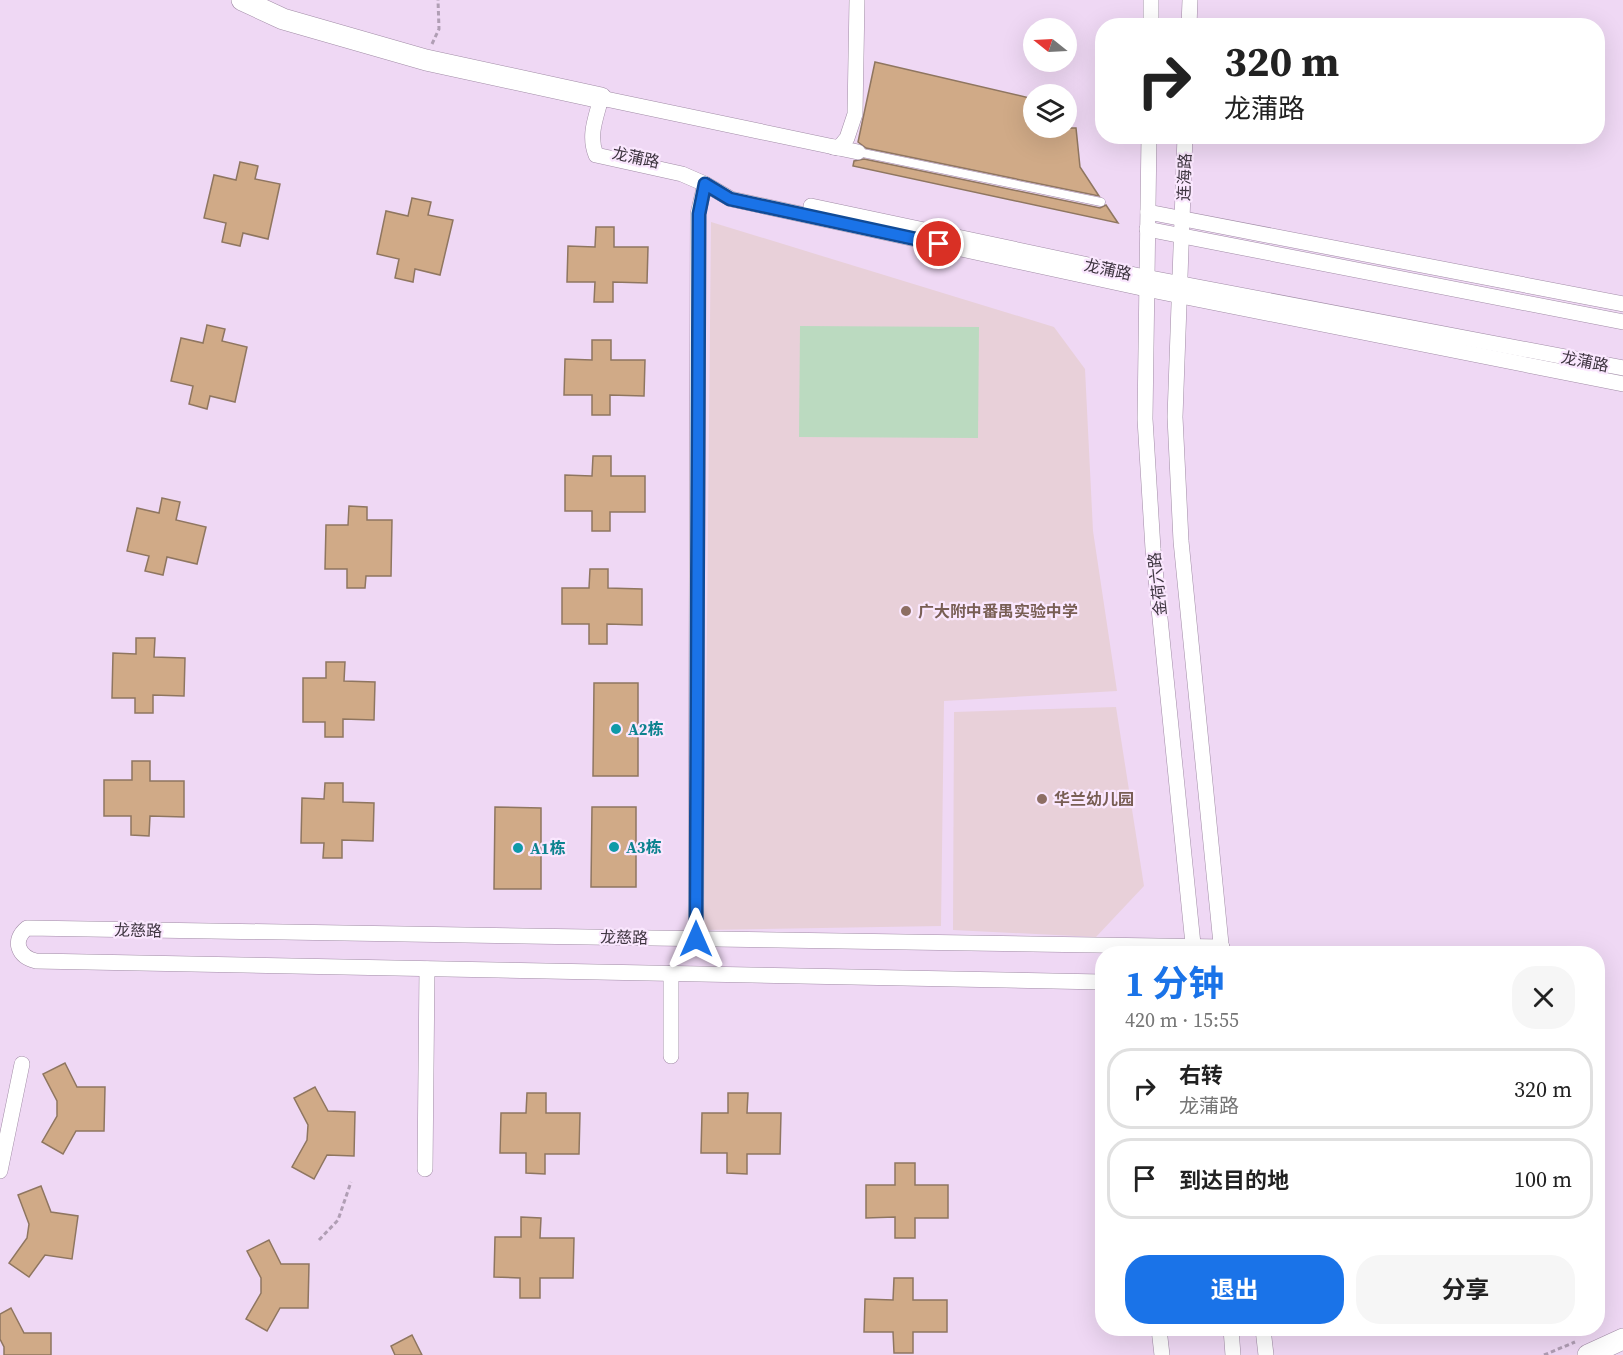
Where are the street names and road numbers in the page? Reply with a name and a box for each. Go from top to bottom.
street label: 龙蒲路 [610,141,662,173]
street label: 连海路 [1172,153,1196,201]
street label: 龙蒲路 [1082,253,1134,285]
street label: 龙蒲路 [1559,346,1611,376]
street label: 金荷六路 [1143,551,1171,617]
street label: 龙慈路 [114,919,162,941]
street label: 龙慈路 [600,926,648,948]

